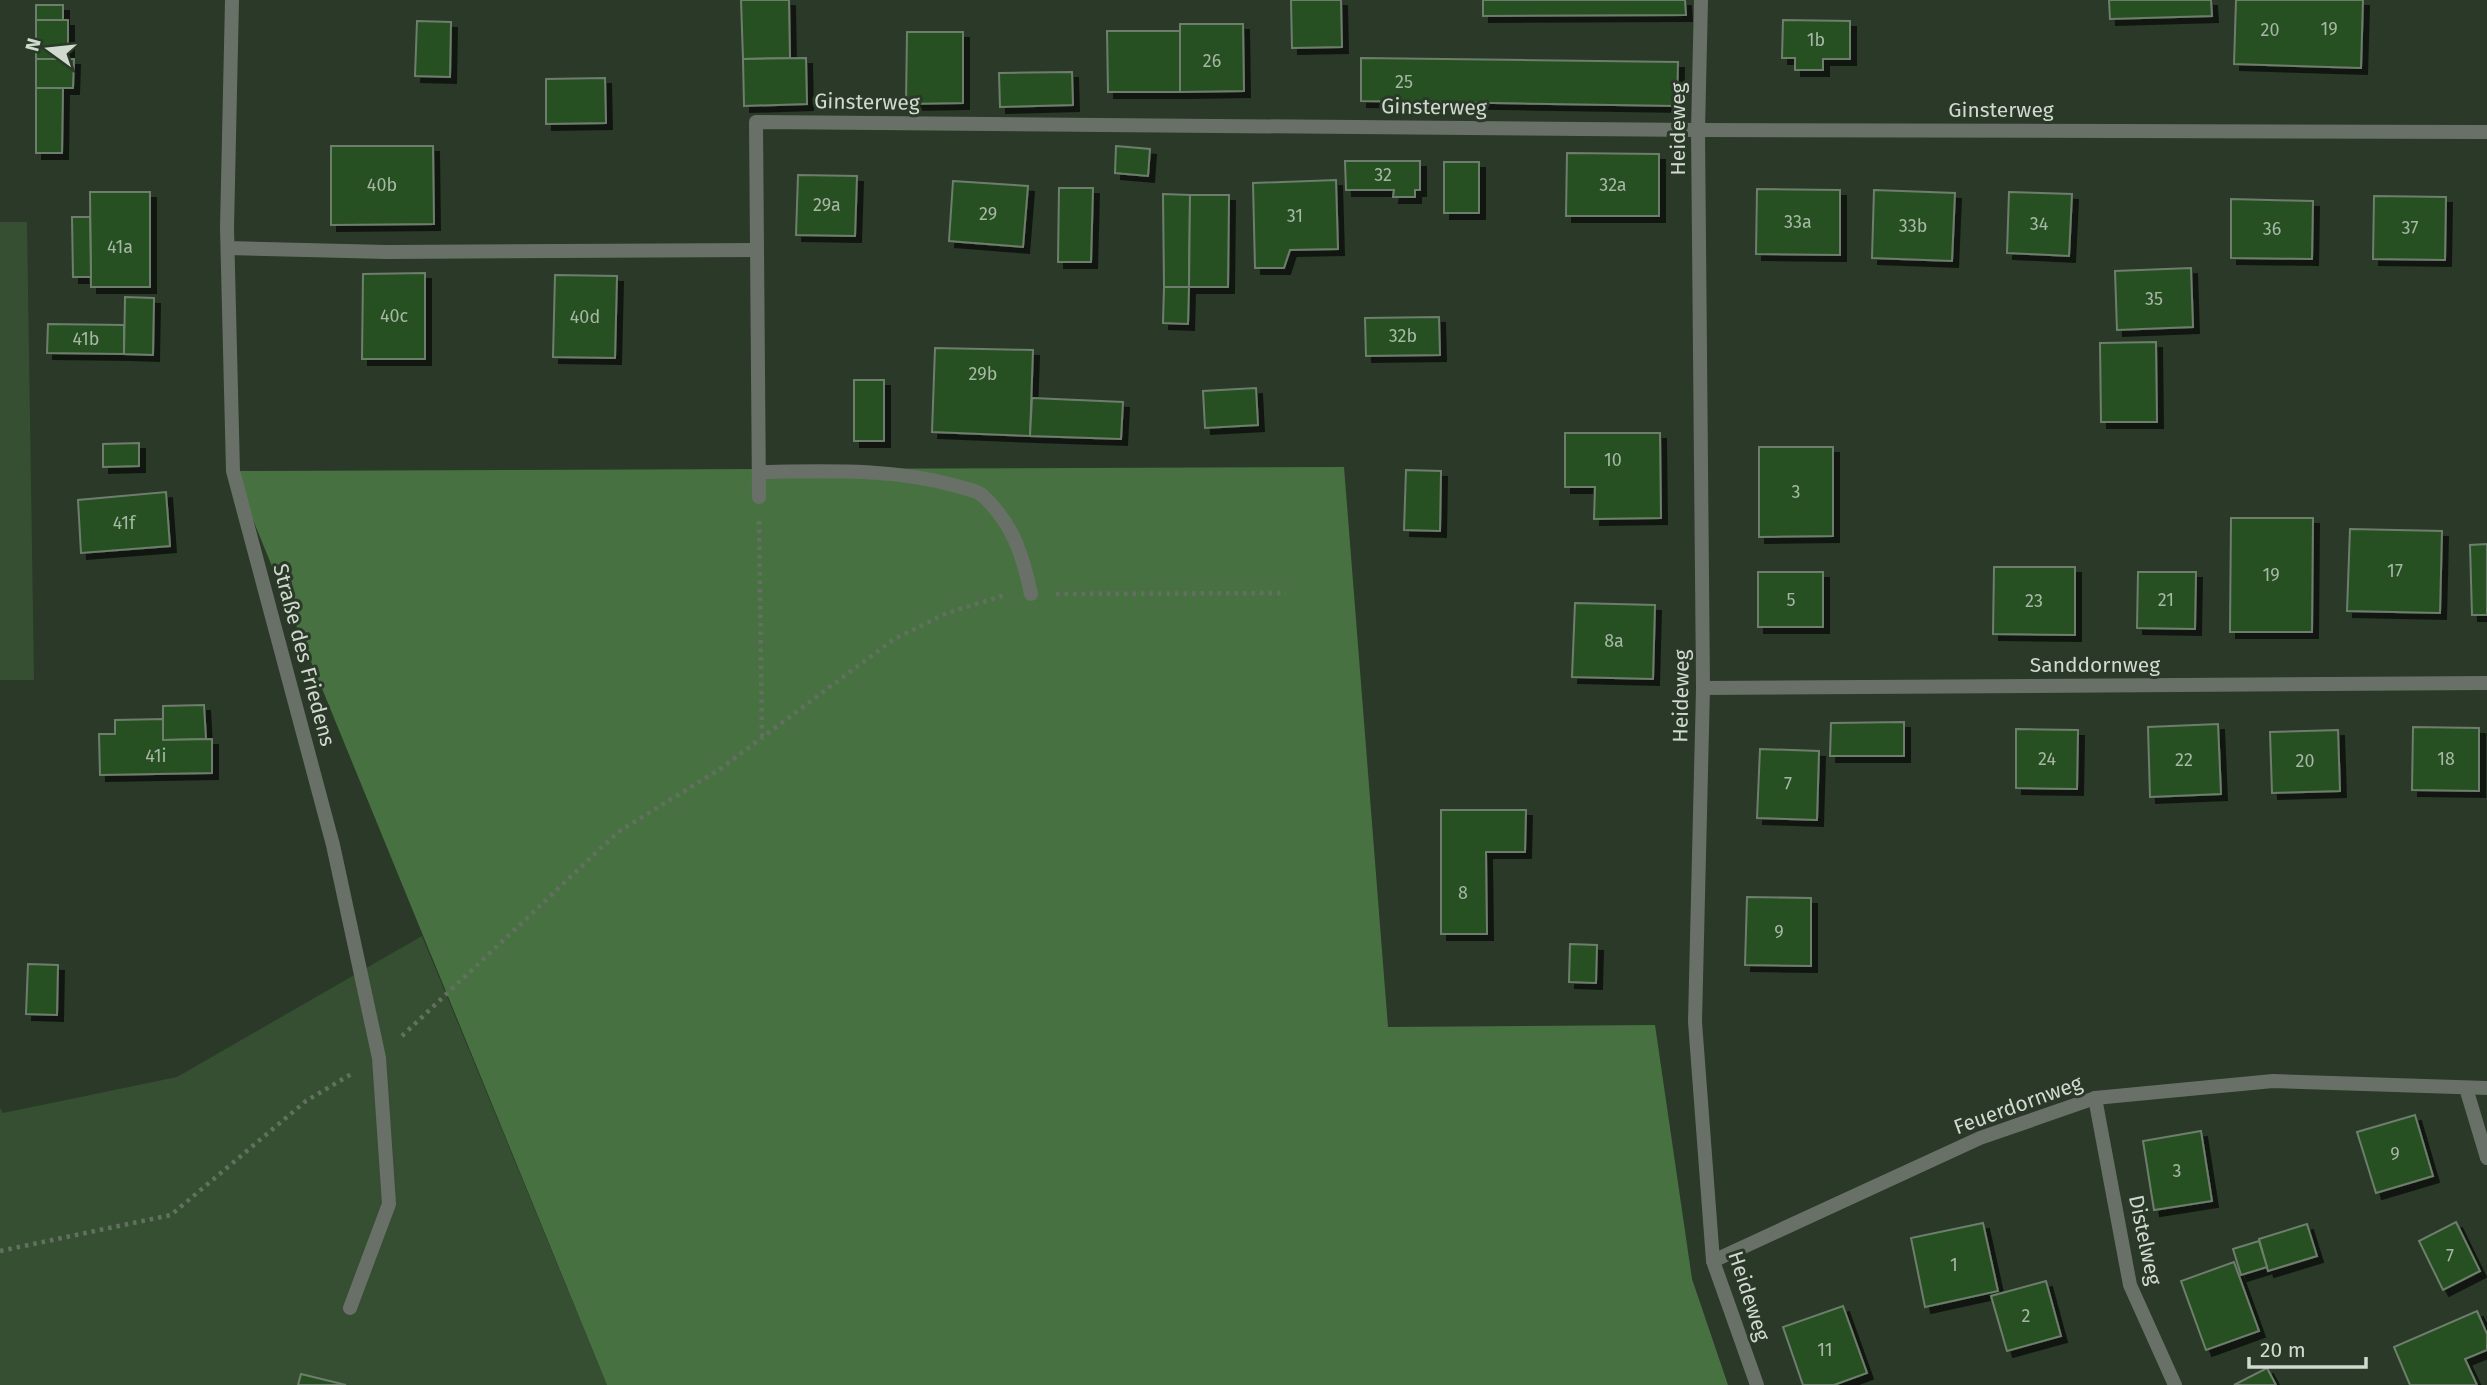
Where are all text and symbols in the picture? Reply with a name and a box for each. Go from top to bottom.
north arrow [14,14,84,84]
house number: 19 [2320,18,2338,40]
house number: 20 [2261,19,2279,41]
house number: 1b [1807,29,1825,51]
text: N [20,36,46,54]
house number: 26 [1203,50,1221,72]
house number: 25 [1395,71,1413,93]
street label: Heideweg [1665,82,1691,176]
street label: Ginsterweg [814,88,920,116]
street label: Ginsterweg [1381,93,1487,121]
street label: Ginsterweg [1948,97,2054,123]
house number: 32 [1374,164,1392,186]
house number: 40b [367,174,397,196]
house number: 32a [1599,174,1627,196]
house number: 29a [813,194,841,216]
house number: 29 [979,203,997,225]
house number: 31 [1287,205,1303,227]
house number: 33a [1784,211,1812,233]
house number: 34 [2030,213,2049,235]
house number: 33b [1899,215,1927,237]
house number: 37 [2402,217,2418,239]
house number: 36 [2263,218,2281,240]
house number: 41a [107,236,133,258]
house number: 35 [2145,288,2163,310]
house number: 40c [380,305,409,327]
house number: 40d [570,306,600,328]
house number: 32b [1389,325,1417,347]
house number: 41b [72,328,100,350]
house number: 29b [969,363,997,385]
house number: 10 [1604,449,1622,471]
house number: 3 [1792,481,1800,503]
house number: 41f [113,512,137,534]
house number: 17 [2387,560,2403,582]
street label: Straße des Friedens [267,561,341,749]
house number: 19 [2262,564,2280,586]
house number: 5 [1786,589,1796,611]
house number: 21 [2158,589,2174,611]
house number: 23 [2025,590,2043,612]
house number: 8a [1604,630,1624,652]
street label: Heideweg [1667,649,1695,743]
street label: Sanddornweg [2030,652,2160,678]
house number: 41i [145,745,167,767]
house number: 24 [2038,748,2056,770]
house number: 18 [2437,748,2455,770]
house number: 22 [2175,749,2193,771]
house number: 20 [2296,750,2314,772]
house number: 7 [1784,773,1792,795]
house number: 8 [1458,882,1468,904]
house number: 9 [1774,921,1784,943]
street label: Feuerdornweg [1950,1070,2086,1140]
house number: 9 [2390,1143,2400,1165]
house number: 3 [2173,1160,2181,1182]
street label: Distelweg [2123,1193,2167,1288]
house number: 7 [2446,1245,2454,1267]
street label: Heideweg [1722,1248,1776,1344]
house number: 1 [1950,1254,1958,1276]
house number: 2 [2022,1305,2031,1327]
scale bar [2249,1326,2366,1370]
text: 20 m [2260,1337,2306,1363]
house number: 11 [1817,1339,1833,1361]

